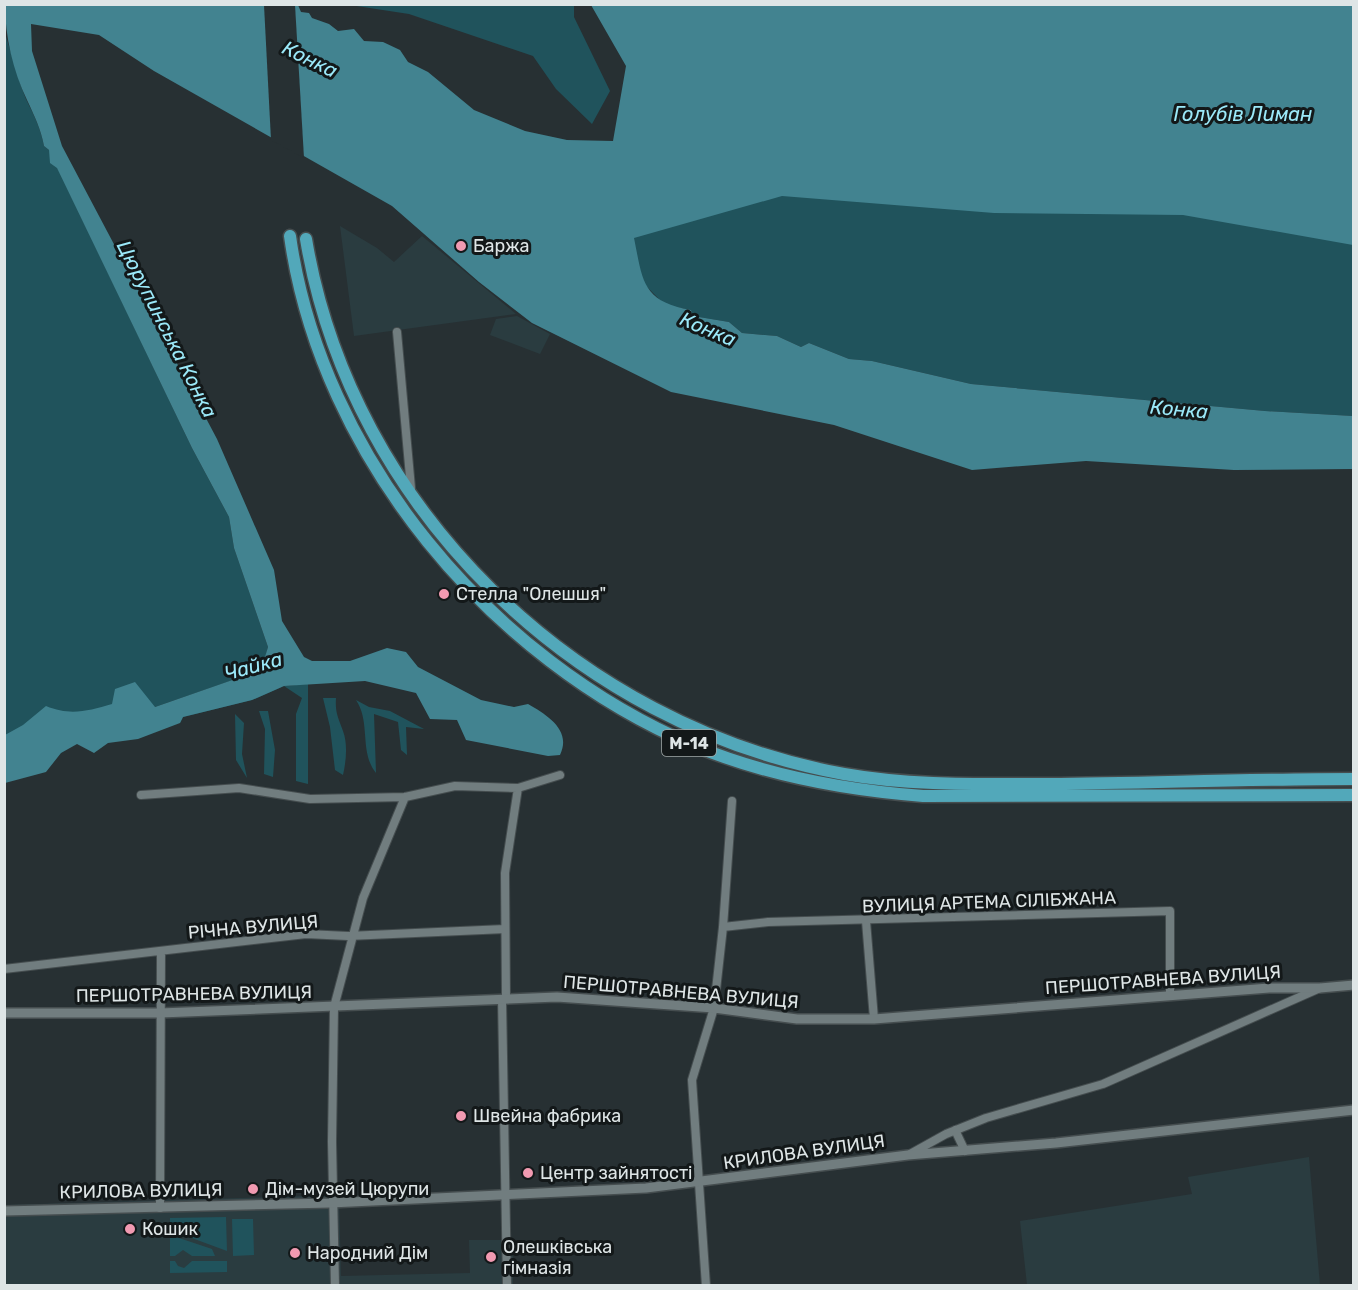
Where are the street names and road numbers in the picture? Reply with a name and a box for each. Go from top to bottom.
road number: М-14 [662,730,716,756]
street label: ВУЛИЦЯ АРТЕМА СІЛІБЖАНА [862,887,1116,917]
street label: РІЧНА ВУЛИЦЯ [187,910,319,944]
street label: ПЕРШОТРАВНЕВА ВУЛИЦЯ [1044,961,1282,999]
street label: ПЕРШОТРАВНЕВА ВУЛИЦЯ [562,971,800,1013]
street label: ПЕРШОТРАВНЕВА ВУЛИЦЯ [76,981,312,1007]
street label: КРИЛОВА ВУЛИЦЯ [722,1130,886,1174]
street label: КРИЛОВА ВУЛИЦЯ [59,1179,223,1203]

